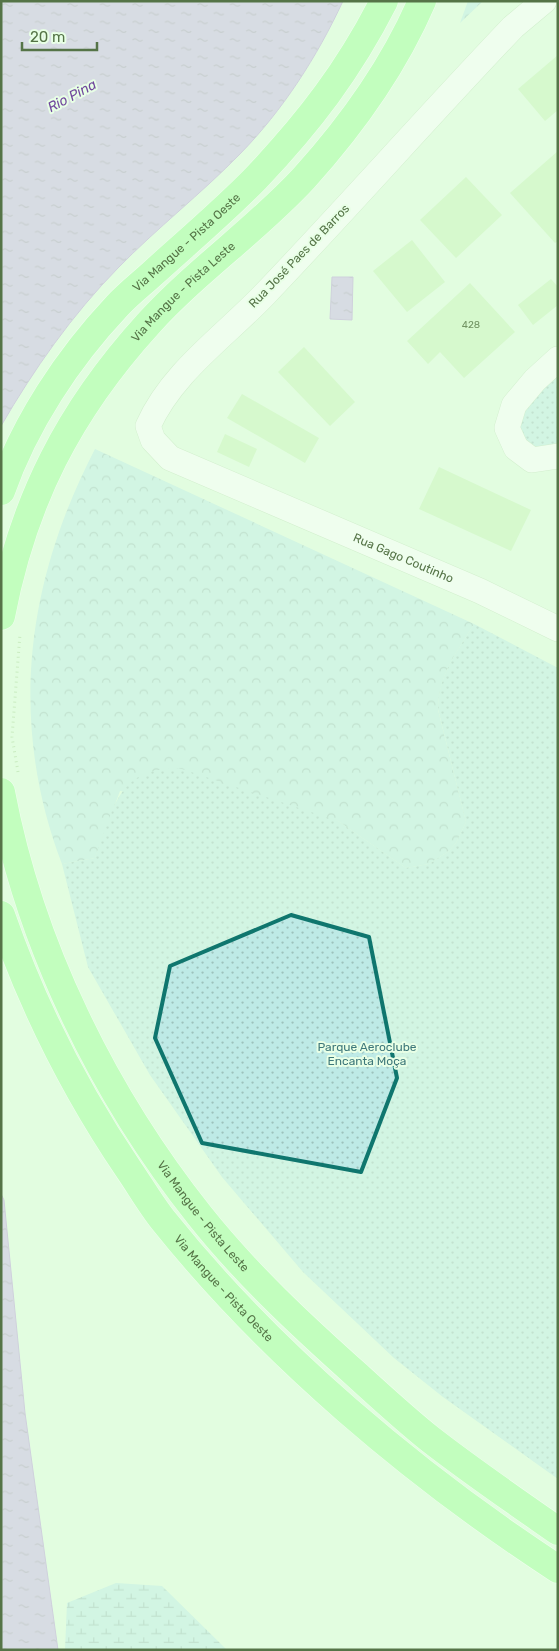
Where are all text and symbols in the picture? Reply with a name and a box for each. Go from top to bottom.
scale bar [22,20,98,52]
text: 20 m [30,28,65,46]
water label: Rio Pina [45,76,99,116]
street label: Via Mangue - Pista Oeste [130,190,243,295]
street label: Rua José Paes de Barros [246,201,352,311]
street label: Via Mangue - Pista Leste [128,239,238,345]
house number: 428 [462,319,480,331]
street label: Rua Gago Coutinho [351,530,456,586]
park label: Parque Aeroclube Encanta Moça [317,1040,417,1068]
street label: Via Mangue - Pista Leste [154,1158,252,1275]
street label: Via Mangue - Pista Oeste [171,1232,276,1345]

